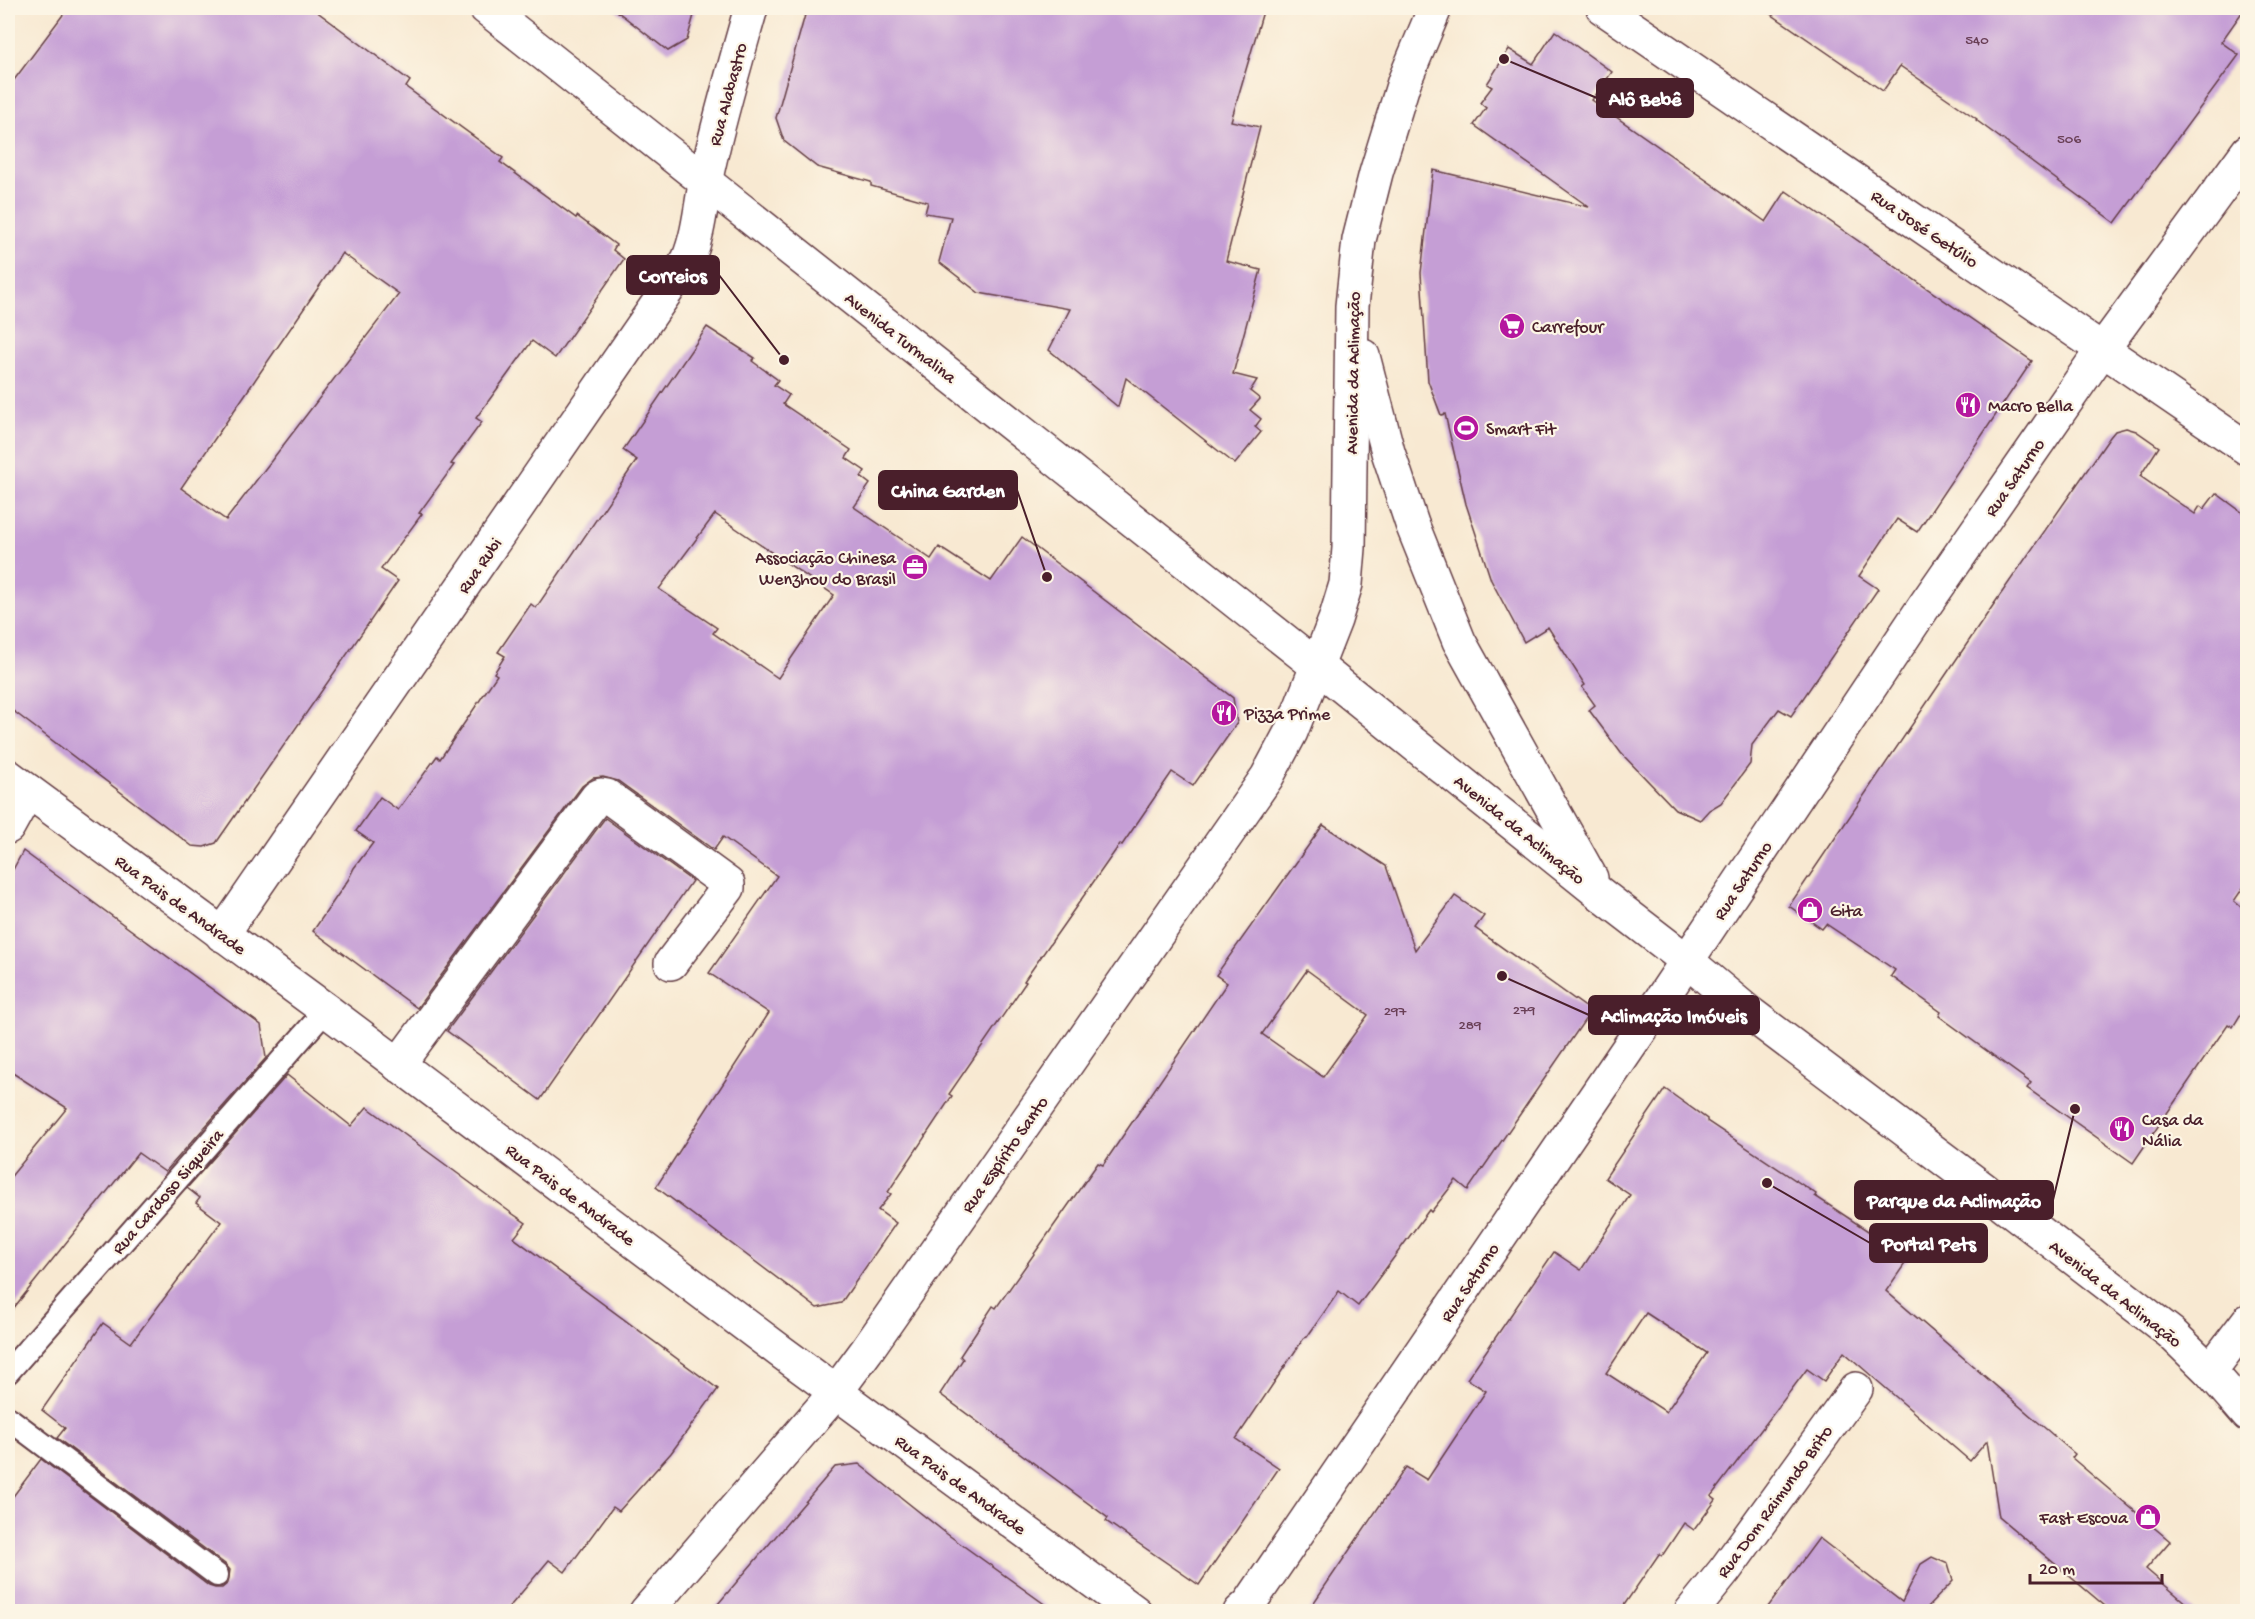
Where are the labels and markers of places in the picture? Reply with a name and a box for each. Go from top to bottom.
callout: Alô Bebê [1597,79,1693,117]
callout: Correios [627,256,719,294]
supermarket icon: Carrefour [1497,311,1527,341]
place label: Carrefour [1532,318,1605,339]
restaurant icon: Macro Bella [1953,390,1983,420]
place label: Macro Bella [1988,397,2074,418]
sports icon: Smart Fit [1451,413,1481,443]
place label: Smart Fit [1486,420,1557,441]
callout: China Garden [879,471,1017,509]
place label: Associação Chinesa Wenzhou do Brasil [755,549,897,591]
office icon: Associação Chinesa Wenzhou do Brasil [900,552,930,582]
restaurant icon: Pizza Prime [1209,698,1239,728]
place label: Pizza Prime [1243,705,1331,726]
shop icon: Gita [1795,895,1825,925]
place label: Gita [1830,902,1864,923]
callout: Aclimação Imóveis [1589,996,1759,1034]
place label: Casa da Nália [2142,1111,2204,1153]
restaurant icon: Casa da Nália [2107,1114,2137,1144]
callout: Parque da Aclimação [1855,1181,2053,1219]
callout: Portal Pets [1870,1224,1987,1262]
shop icon: Fast Escova [2133,1502,2163,1532]
place label: Fast Escova [2038,1509,2129,1530]

